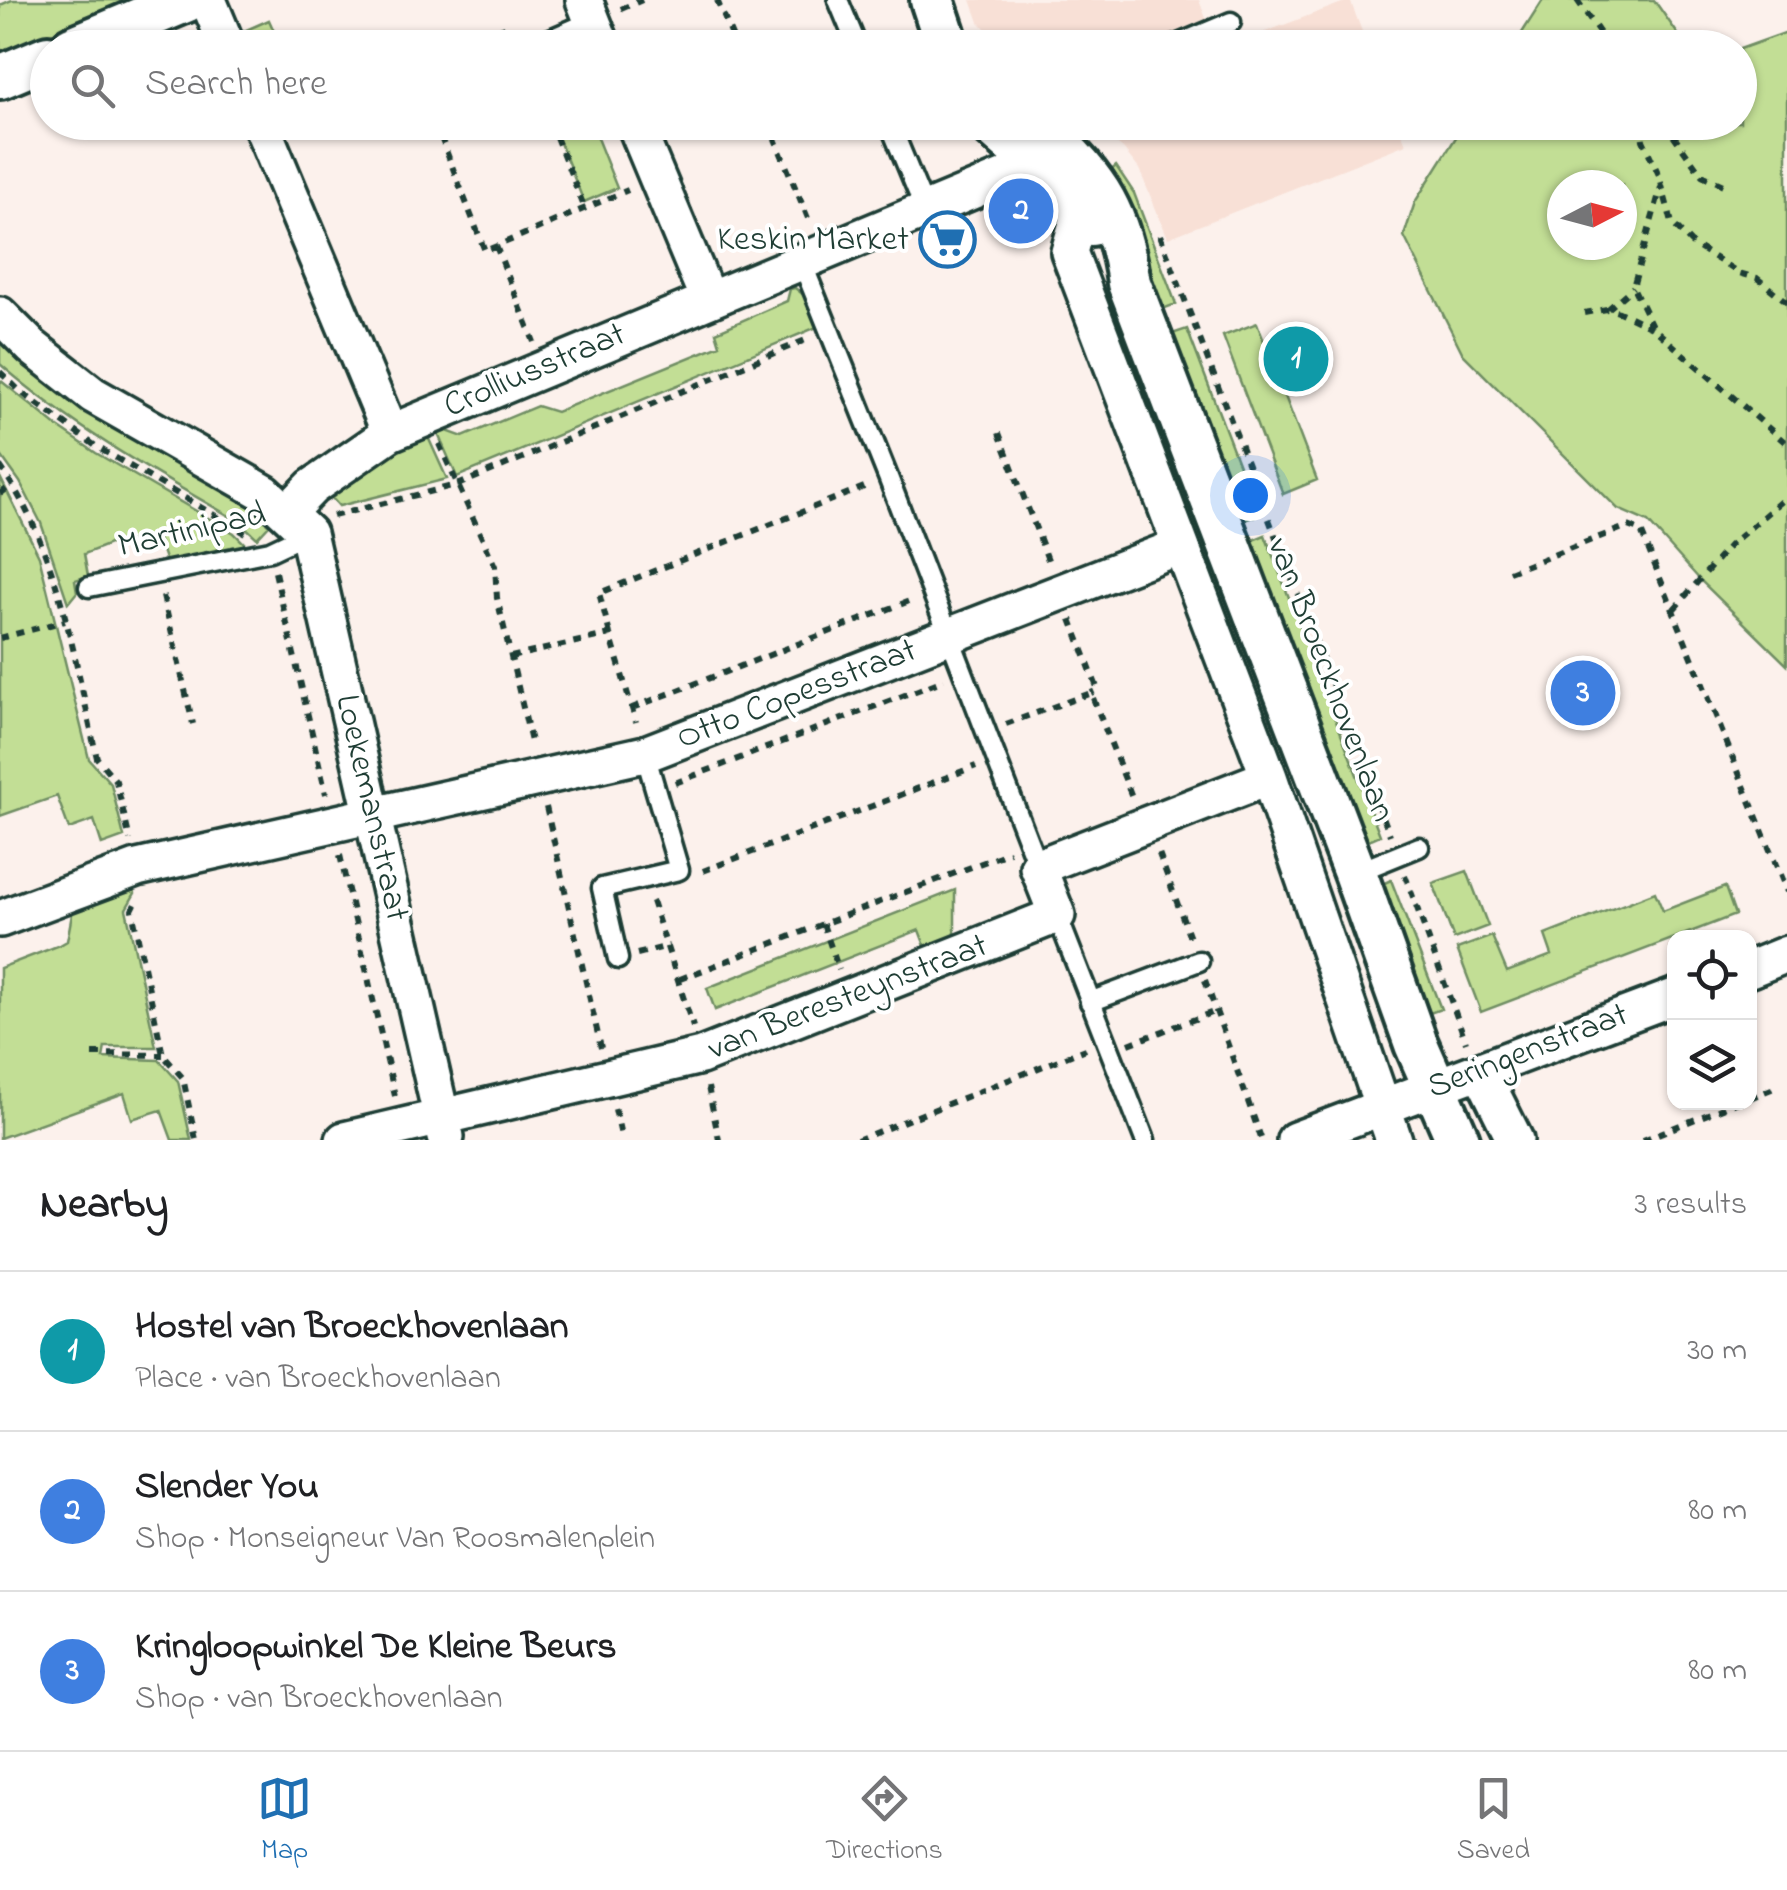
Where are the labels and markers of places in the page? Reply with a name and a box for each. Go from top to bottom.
pin: 2 [988,174,1054,248]
supermarket icon: Keskin Market [918,210,978,270]
place label: Keskin Market [717,215,909,266]
pin: 1 [1264,322,1328,396]
pin: 3 [1550,656,1616,730]

